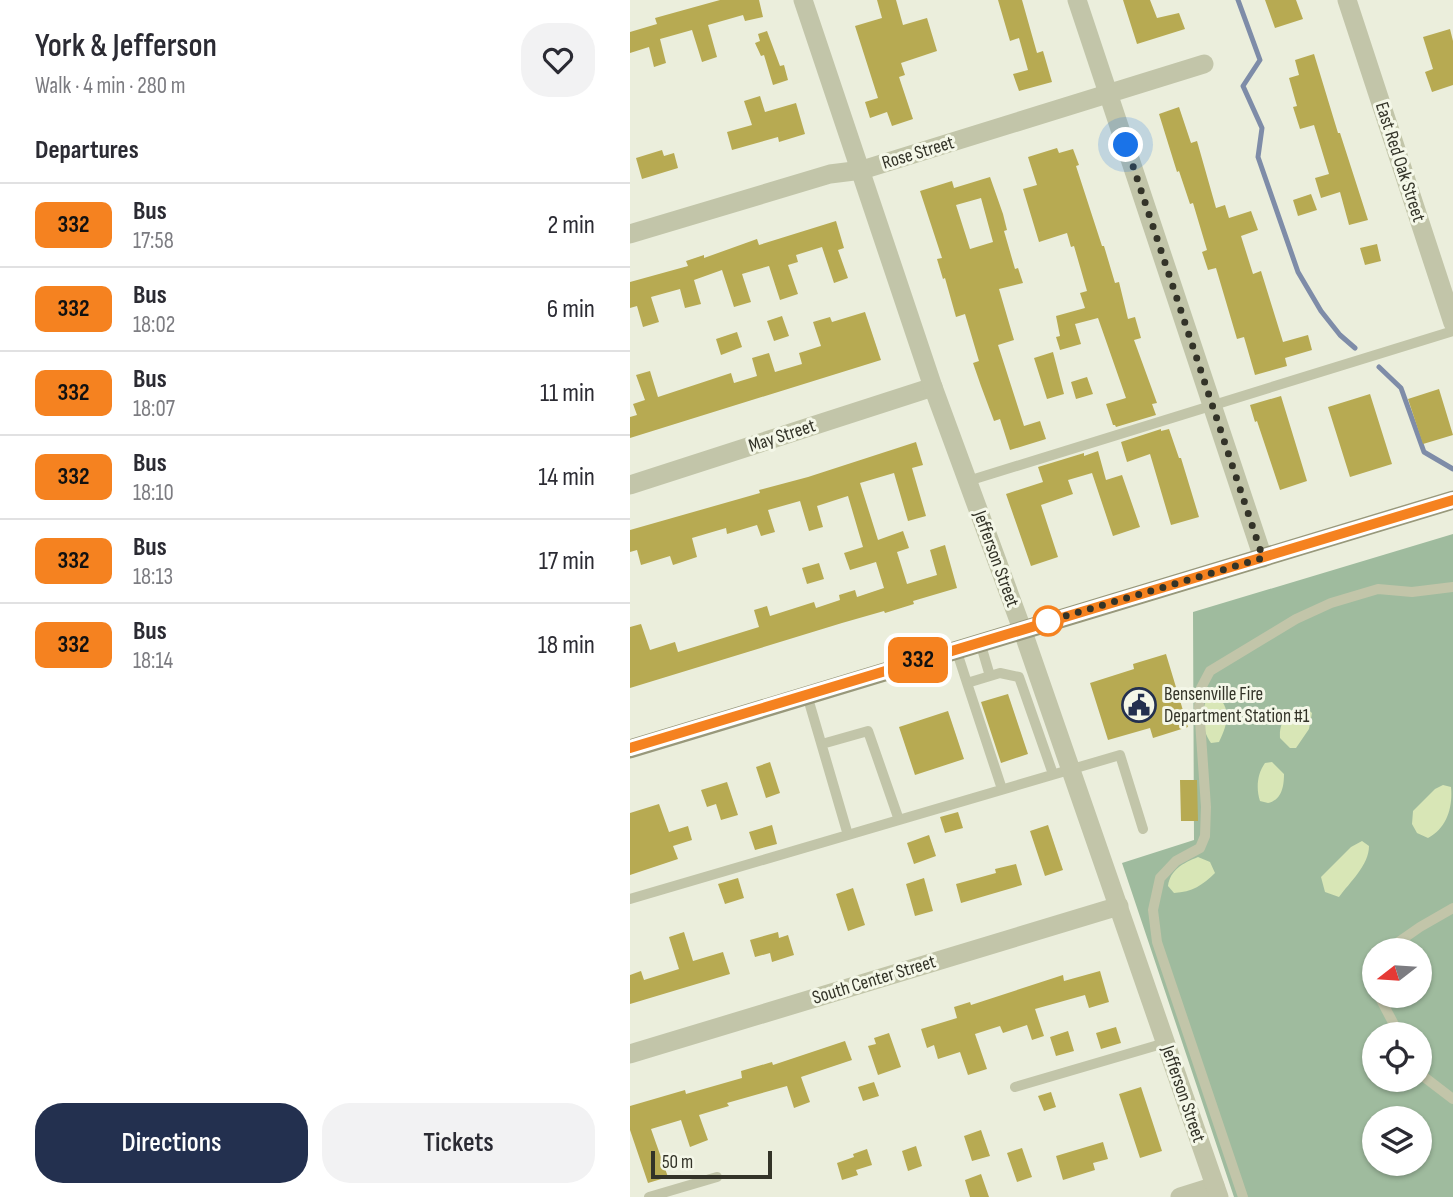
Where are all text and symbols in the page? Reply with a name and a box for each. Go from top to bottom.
button: heart [521,23,595,97]
text: York & Jefferson [35,26,217,66]
text: Walk · 4 min · 280 m [35,72,185,100]
street label: East Red Oak Street [1370,99,1430,225]
your location [1108,127,1143,162]
street label: Rose Street [879,131,957,175]
text: Departures [35,135,139,166]
text: Bus [133,196,167,227]
text: 332 [57,210,90,239]
text: 2 min [547,210,595,241]
text: 17:58 [133,227,174,255]
text: Bus [133,280,167,311]
text: 332 [57,294,90,323]
text: 6 min [547,294,595,325]
text: 18:02 [133,311,175,339]
text: Bus [133,364,167,395]
text: 332 [57,378,90,407]
text: 11 min [540,378,595,409]
text: 18:07 [133,395,175,423]
street label: May Street [746,414,819,458]
text: Bus [133,448,167,479]
text: 332 [57,462,90,491]
text: 14 min [538,462,595,493]
text: 18:10 [133,479,174,507]
street label: Jefferson Street [968,507,1024,610]
text: Bus [133,532,167,563]
text: 332 [57,546,90,575]
text: 17 min [539,546,595,577]
text: 18:13 [133,563,173,591]
unlabelled marker [1033,606,1063,636]
text: Bus [133,616,167,647]
text: 332 [57,630,90,659]
text: 18 min [538,630,595,661]
line badge: 332 [878,637,958,683]
text: 332 [902,645,934,674]
text: 18:14 [133,647,173,675]
place label: Bensenville Fire Department Station #1 [1164,683,1310,728]
public building icon: Bensenville Fire Department Station #1 [1120,686,1158,724]
north arrow [1362,938,1432,1008]
map controls [1362,938,1432,1176]
street label: South Center Street [810,950,939,1010]
button: locate [1362,1022,1432,1092]
street label: Jefferson Street [1155,1042,1210,1146]
button: Directions [35,1103,308,1183]
button: Tickets [322,1103,595,1183]
button: layers [1362,1106,1432,1176]
scale bar [651,1148,772,1180]
text: 50 m [662,1151,693,1174]

